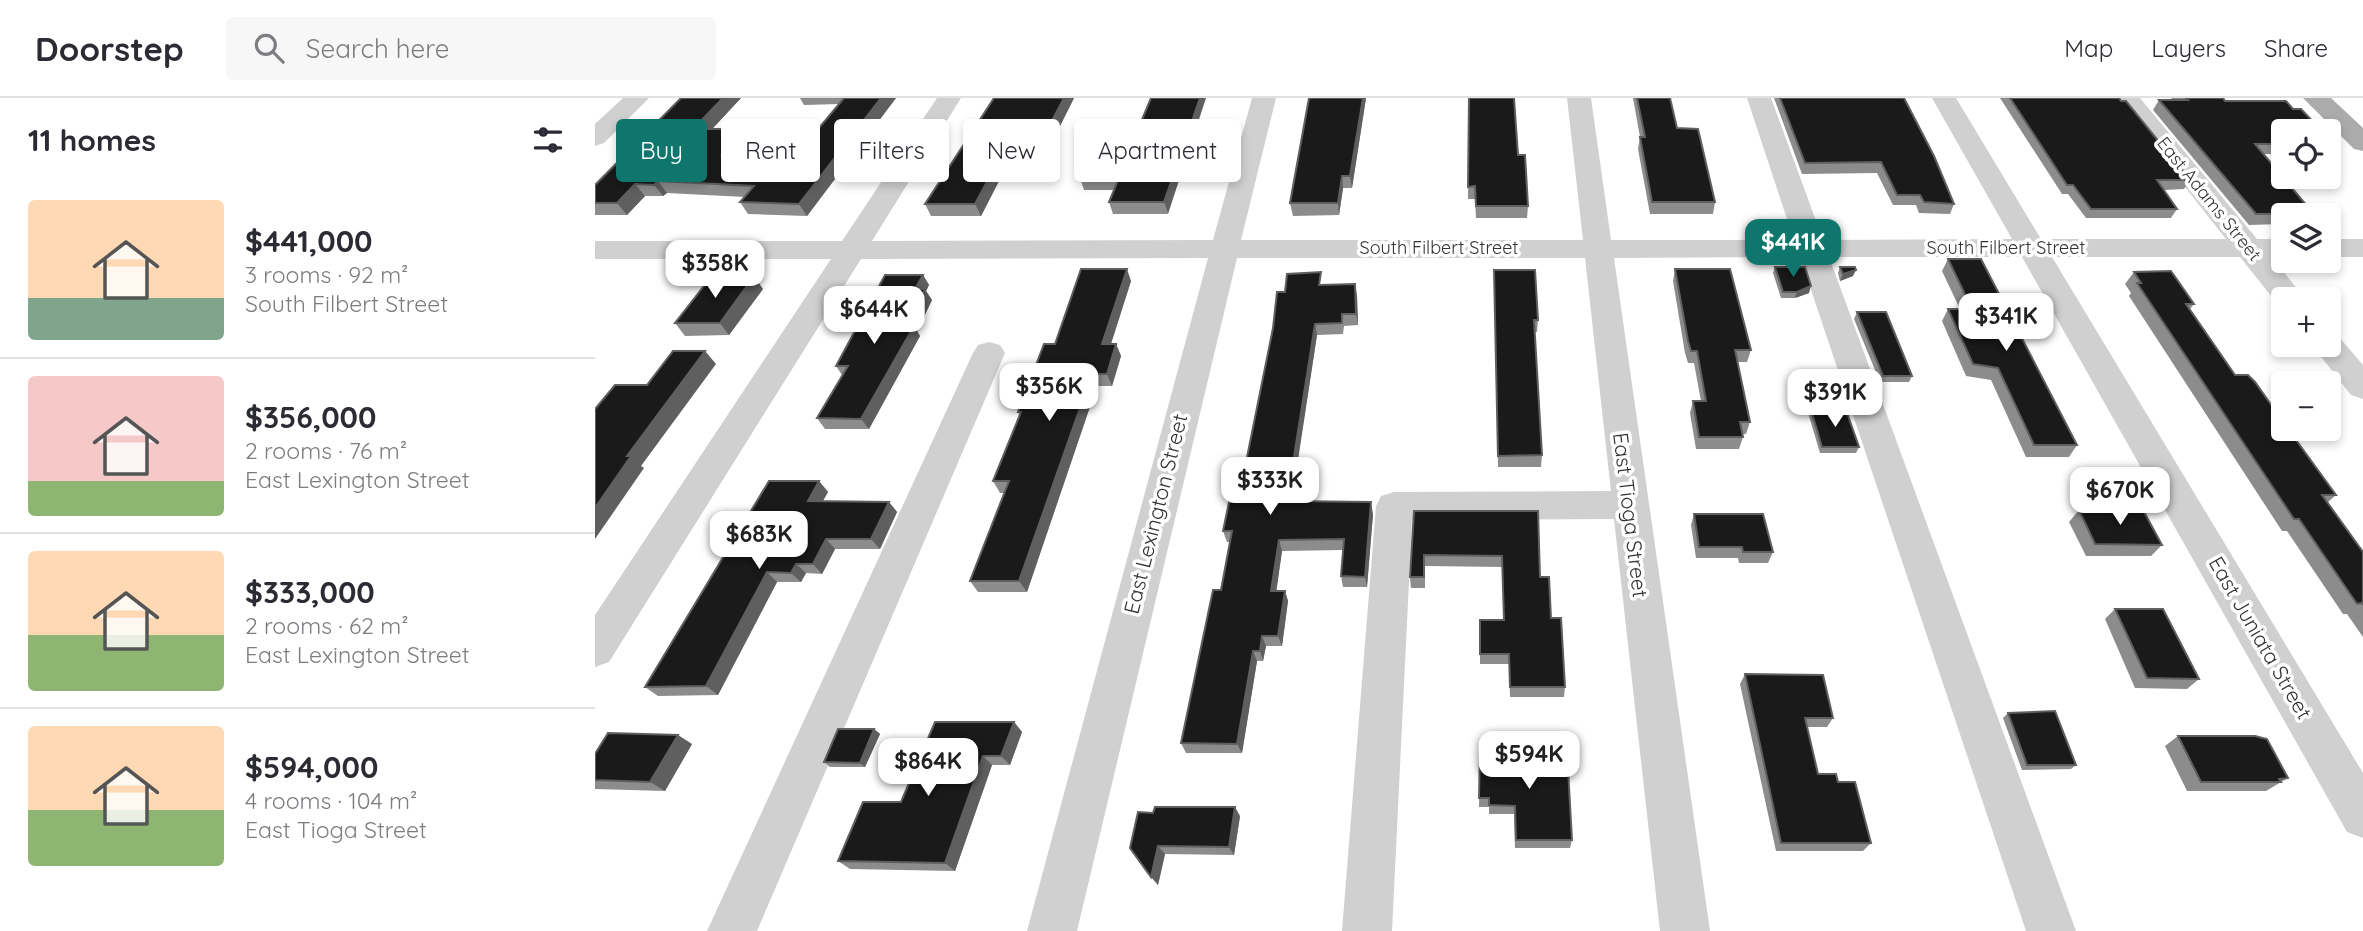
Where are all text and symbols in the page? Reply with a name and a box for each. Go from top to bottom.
search box [226,17,716,80]
text: Doorstep [35,28,184,69]
icon: search [250,29,288,67]
text: Search here [306,32,449,65]
text: Map [2064,33,2113,63]
text: Layers [2151,33,2226,63]
text: Share [2264,33,2328,63]
chip: Buy [616,119,707,182]
chip: Rent [721,119,820,182]
chip: Filters [834,119,949,182]
chip: New [963,119,1060,182]
chip: Apartment [1074,119,1241,182]
map controls [2271,119,2341,441]
button: locate [2271,119,2341,189]
text: 11 homes [28,121,156,159]
icon: filters [529,121,567,159]
street label: East Adams Street [2152,132,2266,265]
button: layers [2271,203,2341,273]
pin: $441K [1744,220,1842,279]
text: $441,000 [245,222,372,260]
text: $441K [1761,227,1825,256]
icon: home [84,228,168,312]
street label: South Filbert Street [1360,236,1518,259]
street label: South Filbert Street [1927,236,2085,259]
pin: $358K [666,240,764,300]
text: $358K [682,248,749,277]
text: 3 rooms · 92 m² [245,260,408,289]
pin: $644K [825,286,923,346]
button: + [2271,287,2341,357]
text: South Filbert Street [245,289,448,318]
text: $644K [840,294,908,323]
pin: $341K [1957,294,2055,353]
text: $341K [1975,301,2037,330]
pin: $356K [1000,364,1098,423]
pin: $391K [1786,370,1884,429]
text: $356K [1015,371,1083,400]
button: − [2271,371,2341,441]
text: $391K [1803,377,1867,406]
text: $356,000 [245,398,376,436]
icon: home [84,404,168,488]
street label: East Lexington Street [1118,411,1192,616]
street label: East Tioga Street [1608,431,1654,599]
text: 2 rooms · 76 m² [245,436,407,465]
pin: $333K [1221,458,1319,517]
text: East Lexington Street [245,465,470,494]
text: $333K [1237,465,1303,494]
pin: $670K [2071,468,2169,527]
text: $670K [2086,475,2154,504]
pin: $683K [710,512,808,571]
text: $683K [726,519,792,548]
street label: East Juniata Street [2204,551,2318,724]
text: $333,000 [245,573,375,611]
icon: home [84,579,168,663]
text: 2 rooms · 62 m² [245,611,409,640]
text: East Lexington Street [245,640,470,669]
pin: $594K [1480,732,1578,791]
pin: $864K [879,738,977,798]
text: $594K [1495,739,1563,768]
text: $864K [894,746,962,775]
text: $594,000 [245,748,378,786]
icon: home [84,754,168,838]
text: 4 rooms · 104 m² [245,786,417,815]
text: East Tioga Street [245,815,427,844]

